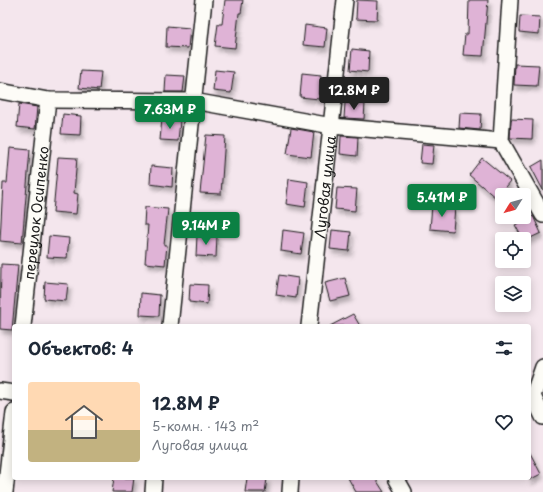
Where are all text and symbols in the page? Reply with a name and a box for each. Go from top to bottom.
pin: 12.8M ₽ [317,77,391,111]
text: 12.8M ₽ [328,80,380,99]
pin: 7.63M ₽ [133,96,207,130]
text: 7.63M ₽ [144,99,196,118]
street label: Луговая улица [308,134,340,239]
street label: переулок Осипенко [18,145,53,280]
pin: 5.41M ₽ [405,184,479,218]
text: 5.41M ₽ [416,187,468,206]
north arrow [495,188,531,224]
map controls [495,188,531,312]
pin: 9.14M ₽ [169,212,243,246]
text: 9.14M ₽ [182,215,230,234]
button: locate [495,232,531,268]
button: layers [495,276,531,312]
text: Объектов: 4 [28,335,133,361]
icon: filters [493,337,515,359]
text: 12.8M ₽ [152,390,219,416]
icon: home [60,398,108,446]
icon: heart [493,411,515,433]
text: 5-комн. · 143 m² [152,416,259,435]
text: Луговая улица [152,435,248,454]

